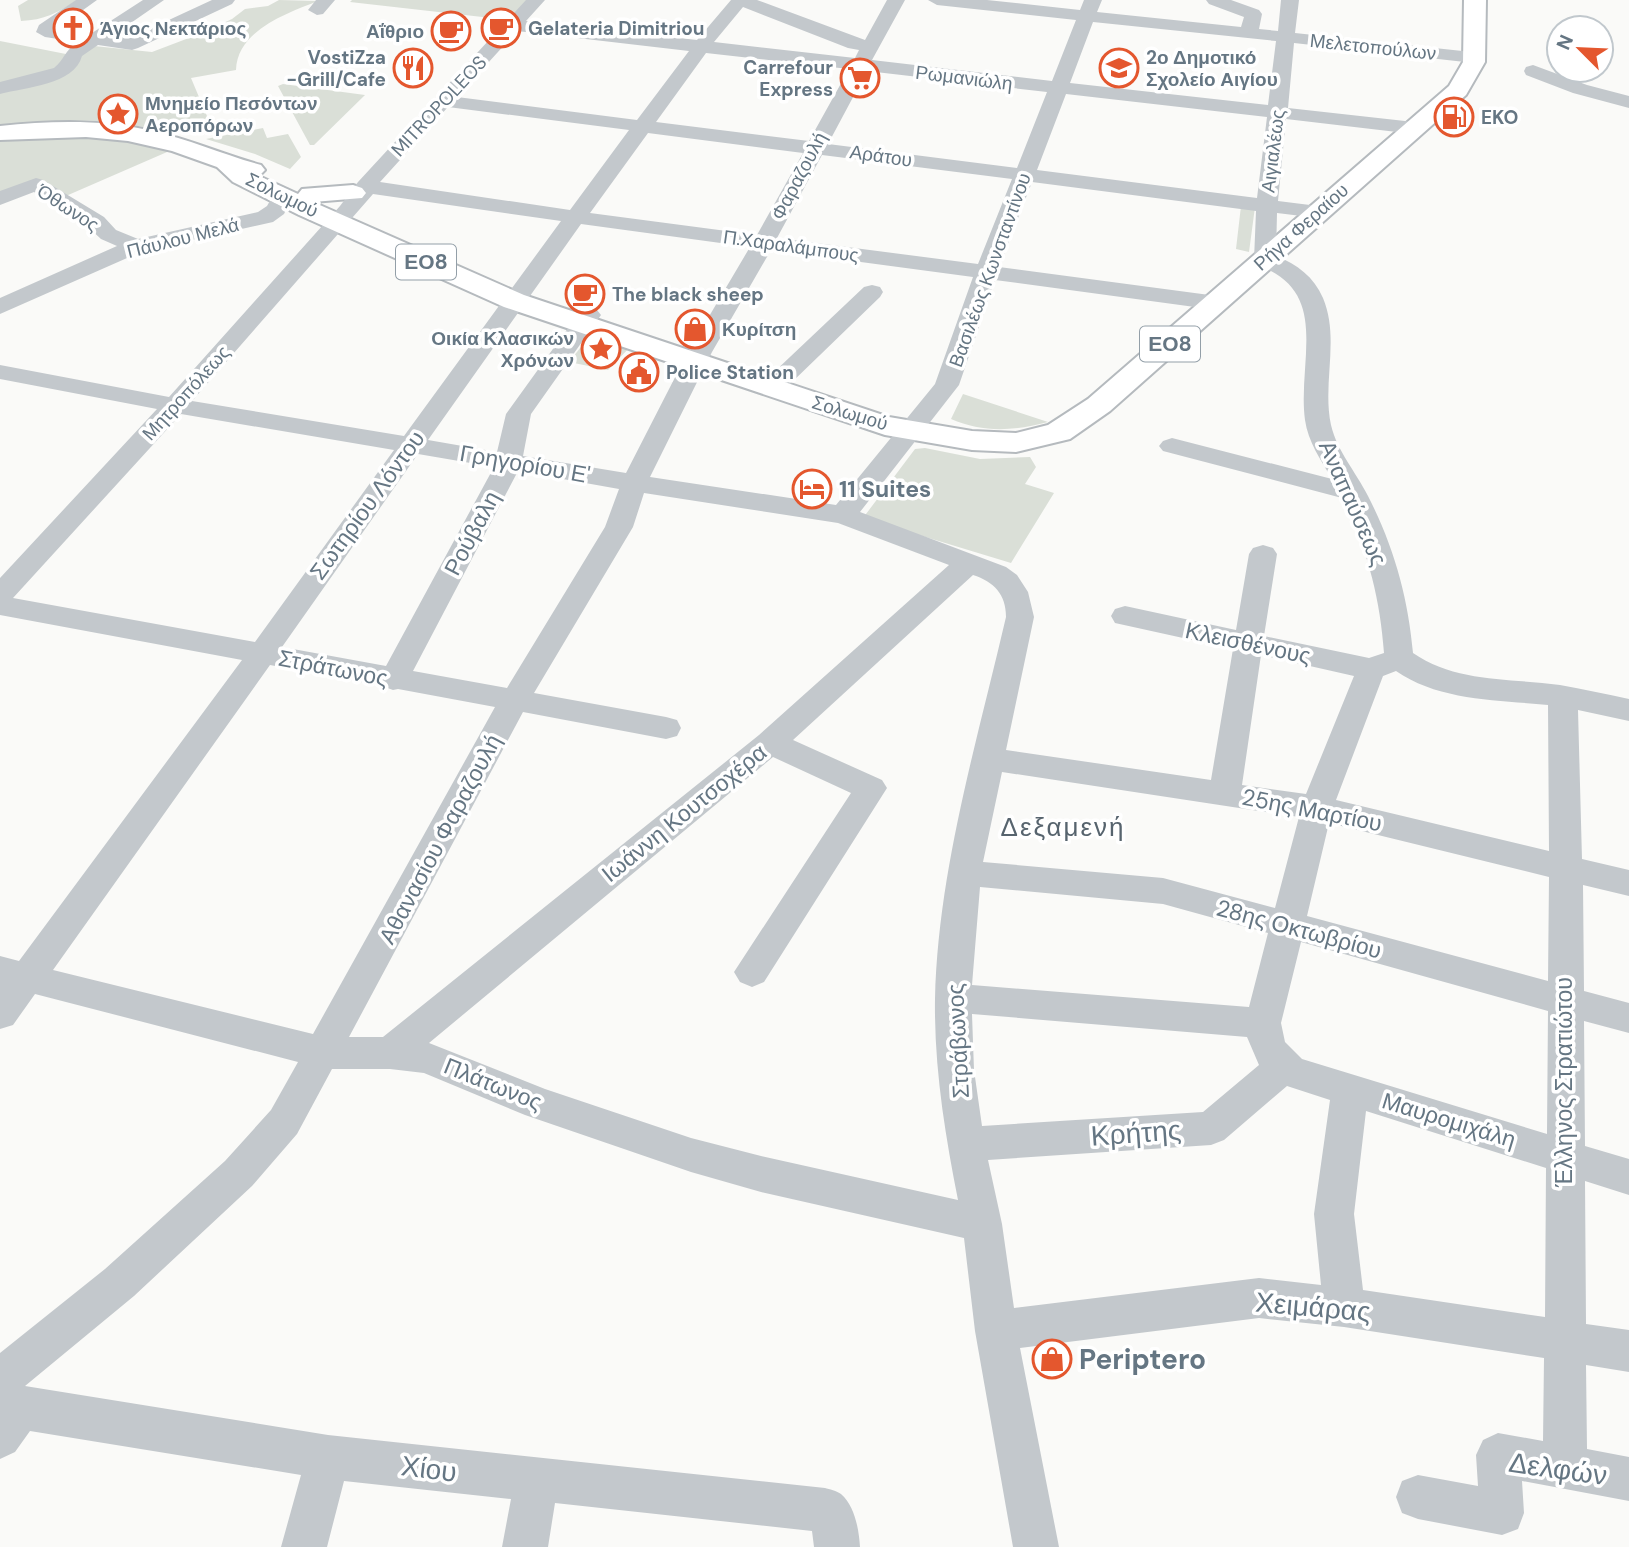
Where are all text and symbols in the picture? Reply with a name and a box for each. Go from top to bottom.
church icon: Άγιος Νεκτάριος [52,7,94,49]
cafe icon: Gelateria Dimitriou [480,7,522,49]
cafe icon: Αΐθριο [430,10,472,52]
north arrow [1545,14,1615,84]
place label: Άγιος Νεκτάριος [100,16,246,41]
place label: Gelateria Dimitriou [528,16,705,41]
place label: Αΐθριο [366,19,424,44]
street label: Μελετοπούλων [1309,28,1437,66]
text: N [1551,31,1579,54]
place label: VostiZza -Grill/Cafe [286,45,386,92]
place label: 2ο Δημοτικό Σχολείο Αιγίου [1146,45,1278,92]
restaurant icon: VostiZza -Grill/Cafe [392,47,434,89]
school or university icon: 2ο Δημοτικό Σχολείο Αιγίου [1098,47,1140,89]
street label: MITROPOLEOS [386,50,492,162]
place label: Carrefour Express [743,55,833,102]
supermarket icon: Carrefour Express [839,57,881,99]
street label: Ρωμανιώλη [914,60,1014,96]
place label: Μνημείο Πεσόντων Αεροπόρων [145,91,317,138]
place icon: Μνημείο Πεσόντων Αεροπόρων [97,93,139,135]
fuel station icon: EKO [1433,96,1475,138]
place label: EKO [1481,105,1518,130]
street label: Αιγιαλέως [1256,108,1290,194]
street label: Φαραζουλή [765,128,833,224]
street label: Αράτου [848,139,914,173]
street label: Σολωμού [242,167,322,223]
street label: Βασιλέως Κωνσταντίνου [943,169,1037,371]
street label: Όθωνος [31,178,104,237]
street label: Ρήγα Φεραίου [1248,178,1354,276]
street label: Πάυλου Μελά [124,212,242,264]
street label: Π.Χαραλάμπους [722,224,860,268]
road number: ΕΟ8 [396,244,456,280]
cafe icon: The black sheep [564,273,606,315]
place label: The black sheep [612,282,764,307]
shop icon: Κυρίτση [674,308,716,350]
place label: Κυρίτση [722,317,796,342]
place label: Οικία Κλασικών Χρόνων [431,326,574,373]
road number: ΕΟ8 [1140,326,1200,362]
place icon: Οικία Κλασικών Χρόνων [580,328,622,370]
street label: Μητροπόλεως [137,340,235,446]
public building icon: Police Station [618,351,660,393]
place label: Police Station [666,360,794,385]
street label: Σολωμού [809,390,891,436]
street label: Σωτηρίου Λόντου [303,425,431,585]
street label: Αναπαύσεως [1312,436,1394,570]
street label: Γρηγορίου Ε' [458,438,592,490]
hotel icon: 11 Suites [791,468,833,510]
place label: 11 Suites [839,474,931,504]
street label: Ρούβαλη [437,486,507,580]
street label: Κλεισθένους [1183,615,1313,671]
street label: Στράτωνος [276,643,390,693]
street label: Αθανασίου Φαραζουλή [372,729,508,949]
street label: Ιωάννη Κουτσοχέρα [595,737,773,889]
street label: 25ης Μαρτίου [1239,782,1385,838]
district label: Δεξαμενή [1001,810,1125,844]
street label: 28ης Οκτωβρίου [1213,893,1385,965]
street label: Έλληνος Στρατιώτου [1549,977,1579,1188]
street label: Στράβωνος [940,983,976,1099]
street label: Πλάτωνος [440,1051,546,1117]
street label: Μαυρομιχάλη [1378,1085,1520,1155]
street label: Κρήτης [1090,1111,1182,1155]
street label: Χειμάρας [1254,1284,1372,1330]
shop icon: Periptero [1031,1338,1073,1380]
place label: Periptero [1079,1341,1206,1378]
street label: Δελφών [1507,1444,1609,1494]
street label: Χίου [399,1447,459,1491]

